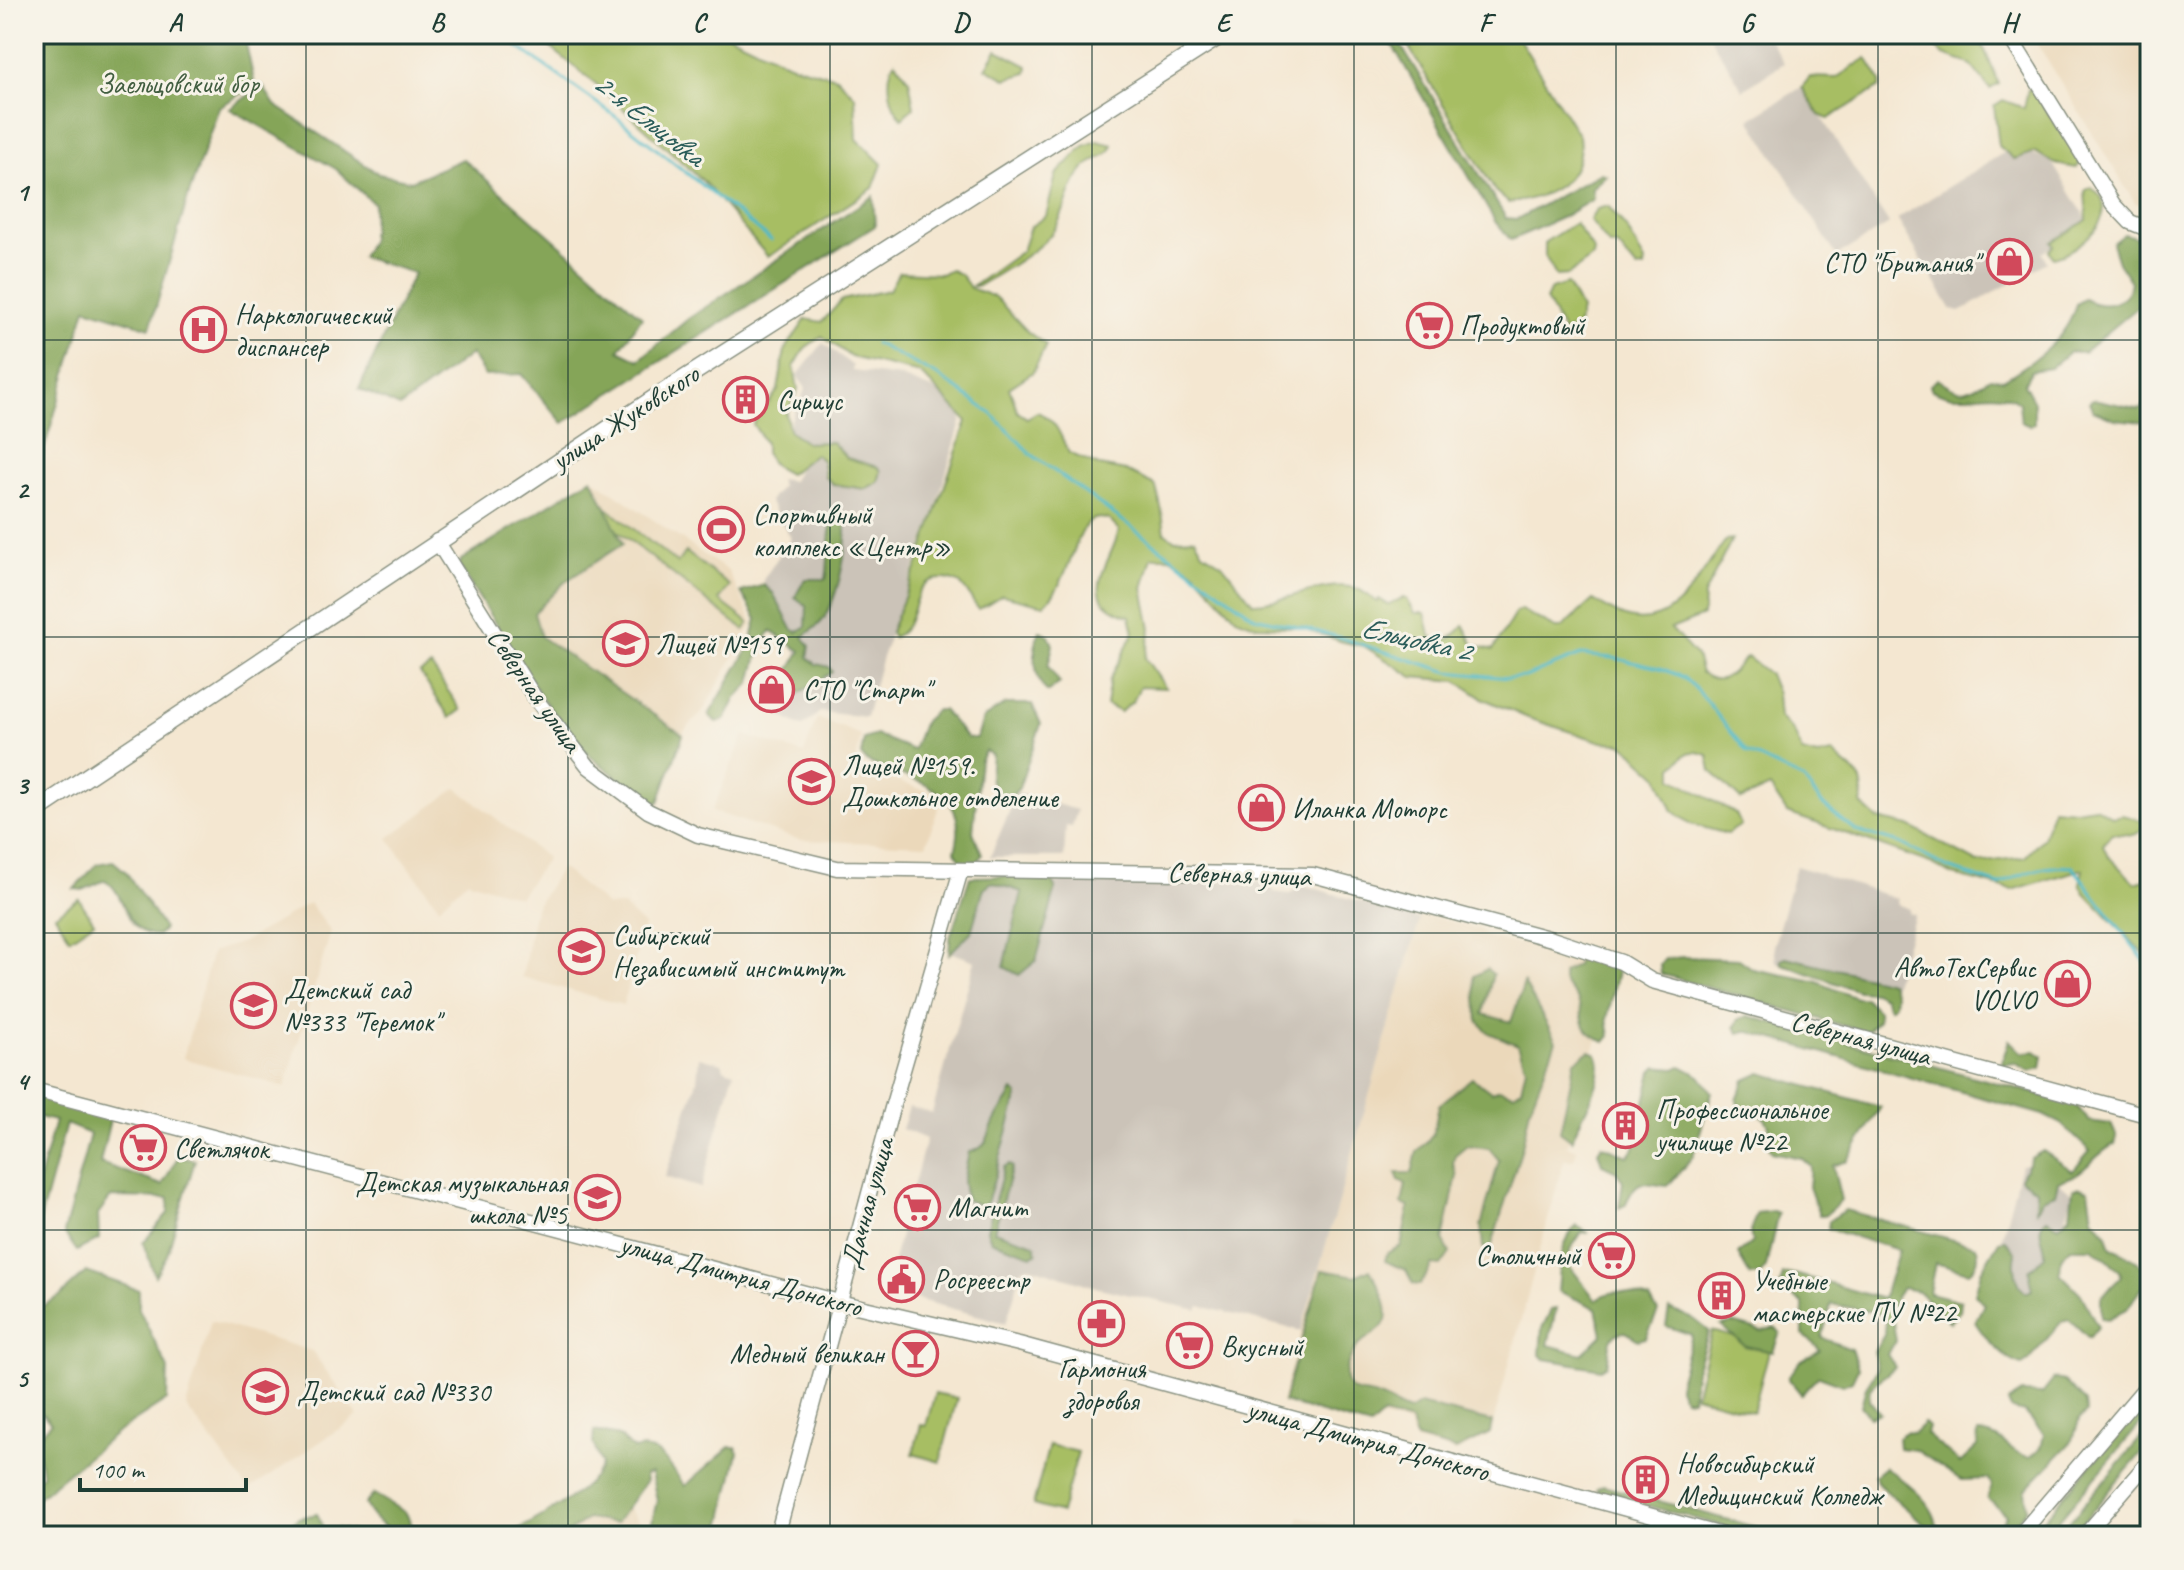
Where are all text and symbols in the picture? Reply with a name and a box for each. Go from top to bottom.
text: A [168,6,183,39]
text: B [430,6,446,39]
text: C [693,6,709,39]
text: D [953,6,971,39]
text: E [1216,6,1234,39]
text: F [1479,6,1497,39]
text: G [1741,6,1757,39]
text: H [2002,6,2022,39]
water label: 2-я Ельцовка [585,64,715,177]
park label: Заельцовский бор [97,66,260,101]
text: 1 [16,176,31,209]
shop icon: СТО "Британия" [1986,238,2034,286]
place label: СТО "Британия" [1824,245,1984,280]
place label: Наркологический диспансер [235,297,393,364]
supermarket icon: Продуктовый [1405,301,1453,349]
hospital icon: Наркологический диспансер [180,306,228,354]
place label: Продуктовый [1460,308,1586,343]
street label: улица Жуковского [543,355,707,479]
building icon: Сириус [722,376,770,424]
place label: Сириус [777,383,843,418]
text: 2 [16,473,30,506]
place label: Спортивный комплекс «Центр» [753,497,951,564]
sports icon: Спортивный комплекс «Центр» [698,506,746,554]
water label: Ельцовка 2 [1358,608,1479,671]
school or university icon: Лицей №159 [601,620,649,668]
street label: Северная улица [480,621,591,760]
place label: Лицей №159 [656,627,786,662]
shop icon: СТО "Старт" [748,665,796,713]
place label: СТО "Старт" [803,672,936,707]
place label: Лицей №159. Дошкольное отделение [842,748,1060,815]
school or university icon: Лицей №159. Дошкольное отделение [787,757,835,805]
text: 3 [16,769,30,802]
shop icon: Иланка Моторс [1237,784,1285,832]
place label: Иланка Моторс [1292,791,1449,826]
street label: Северная улица [1167,854,1313,894]
place label: Сибирский Независимый институт [613,918,846,986]
school or university icon: Сибирский Независимый институт [558,927,606,975]
place label: АвтоТехСервис VOLVO [1894,950,2039,1017]
shop icon: АвтоТехСервис VOLVO [2043,959,2091,1007]
place label: Детский сад №333 "Теремок" [284,972,445,1039]
school or university icon: Детский сад №333 "Теремок" [229,981,277,1029]
street label: Северная улица [1787,1003,1936,1074]
text: 4 [16,1065,31,1098]
place label: Профессиональное училище №22 [1654,1092,1830,1159]
building icon: Профессиональное училище №22 [1601,1101,1649,1149]
supermarket icon: Светлячок [119,1124,167,1172]
place label: Светлячок [174,1131,271,1166]
street label: Дачная улица [833,1131,902,1272]
place label: Детская музыкальная школа №5 [355,1165,569,1232]
school or university icon: Детская музыкальная школа №5 [574,1174,622,1222]
supermarket icon: Магнит [893,1183,941,1231]
place label: Магнит [948,1190,1029,1225]
street label: улица Дмитрия Донского [615,1225,868,1325]
supermarket icon: Столичный [1588,1231,1636,1279]
place label: Столичный [1476,1238,1582,1273]
public building icon: Росреестр [878,1255,926,1303]
place label: Росреестр [933,1262,1031,1297]
place label: Учебные мастерские ПУ №22 [1752,1263,1959,1330]
building icon: Учебные мастерские ПУ №22 [1697,1272,1745,1320]
pharmacy icon: Гармония здоровья [1078,1300,1126,1348]
supermarket icon: Вкусный [1166,1322,1214,1370]
bar icon: Медный великан [891,1329,939,1377]
place label: Вкусный [1221,1329,1304,1364]
place label: Медный великан [730,1336,885,1371]
place label: Гармония здоровья [1058,1351,1147,1419]
text: 5 [16,1362,30,1395]
school or university icon: Детский сад №330 [242,1367,290,1415]
place label: Детский сад №330 [297,1374,493,1409]
street label: улица Дмитрия Донского [1242,1390,1495,1490]
scale bar [80,1442,246,1492]
place label: Новосибирский Медицинский Колледж [1677,1446,1886,1513]
text: 100 m [92,1455,146,1485]
building icon: Новосибирский Медицинский Колледж [1622,1455,1670,1503]

